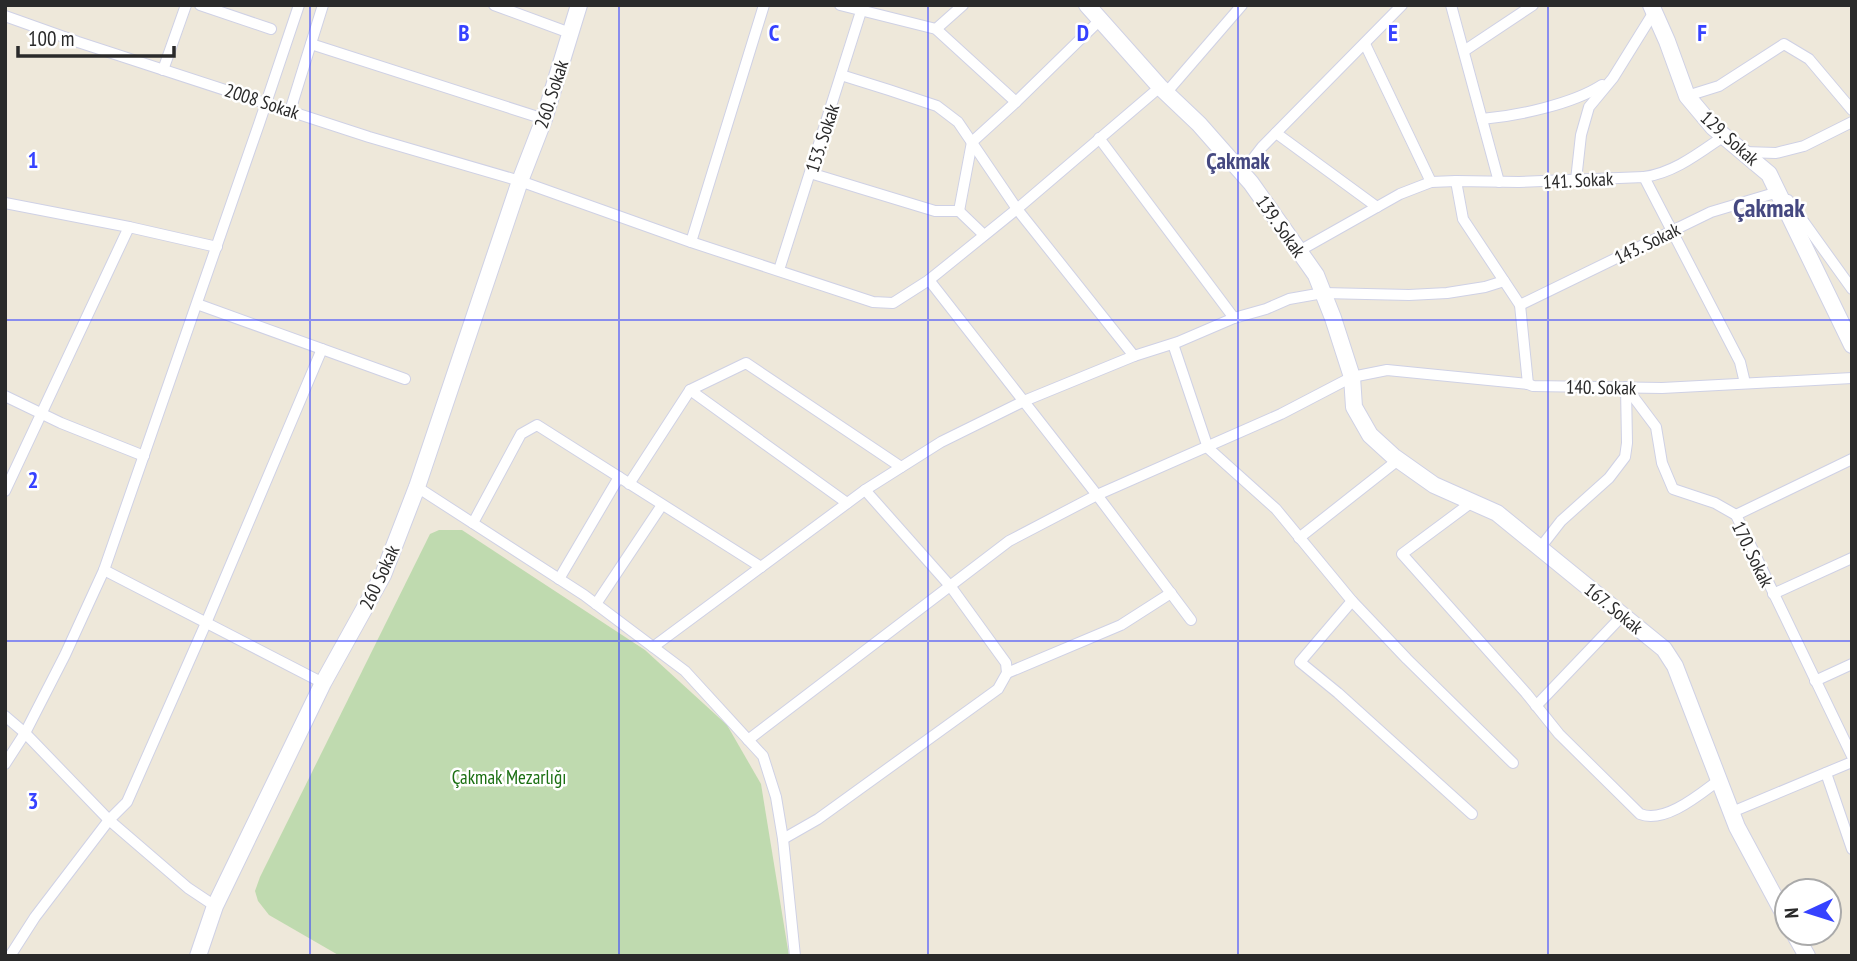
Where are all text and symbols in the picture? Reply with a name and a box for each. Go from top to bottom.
scale bar [18,14,173,58]
text: B [458,18,470,47]
text: C [769,18,780,47]
text: D [1077,18,1089,47]
text: E [1388,18,1398,47]
text: F [1697,18,1707,47]
text: 100 m [28,25,74,52]
street label: 260. Sokak [529,56,573,131]
street label: 2008 Sokak [222,78,303,124]
street label: 153. Sokak [800,100,844,175]
street label: 129. Sokak [1696,105,1765,171]
text: 1 [28,145,39,174]
district label: Çakmak [1206,146,1270,175]
street label: 141. Sokak [1542,166,1614,194]
street label: 139. Sokak [1251,190,1311,262]
district label: Çakmak [1733,191,1805,224]
street label: 143. Sokak [1610,216,1684,269]
street label: 140. Sokak [1566,374,1637,400]
text: 2 [28,465,39,494]
street label: 170. Sokak [1727,517,1780,591]
street label: 260 Sokak [354,540,405,613]
street label: 167. Sokak [1580,577,1649,639]
park label: Çakmak Mezarlığı [452,765,566,789]
text: 3 [28,786,39,815]
north arrow [1773,877,1843,947]
text: N [1779,907,1803,919]

